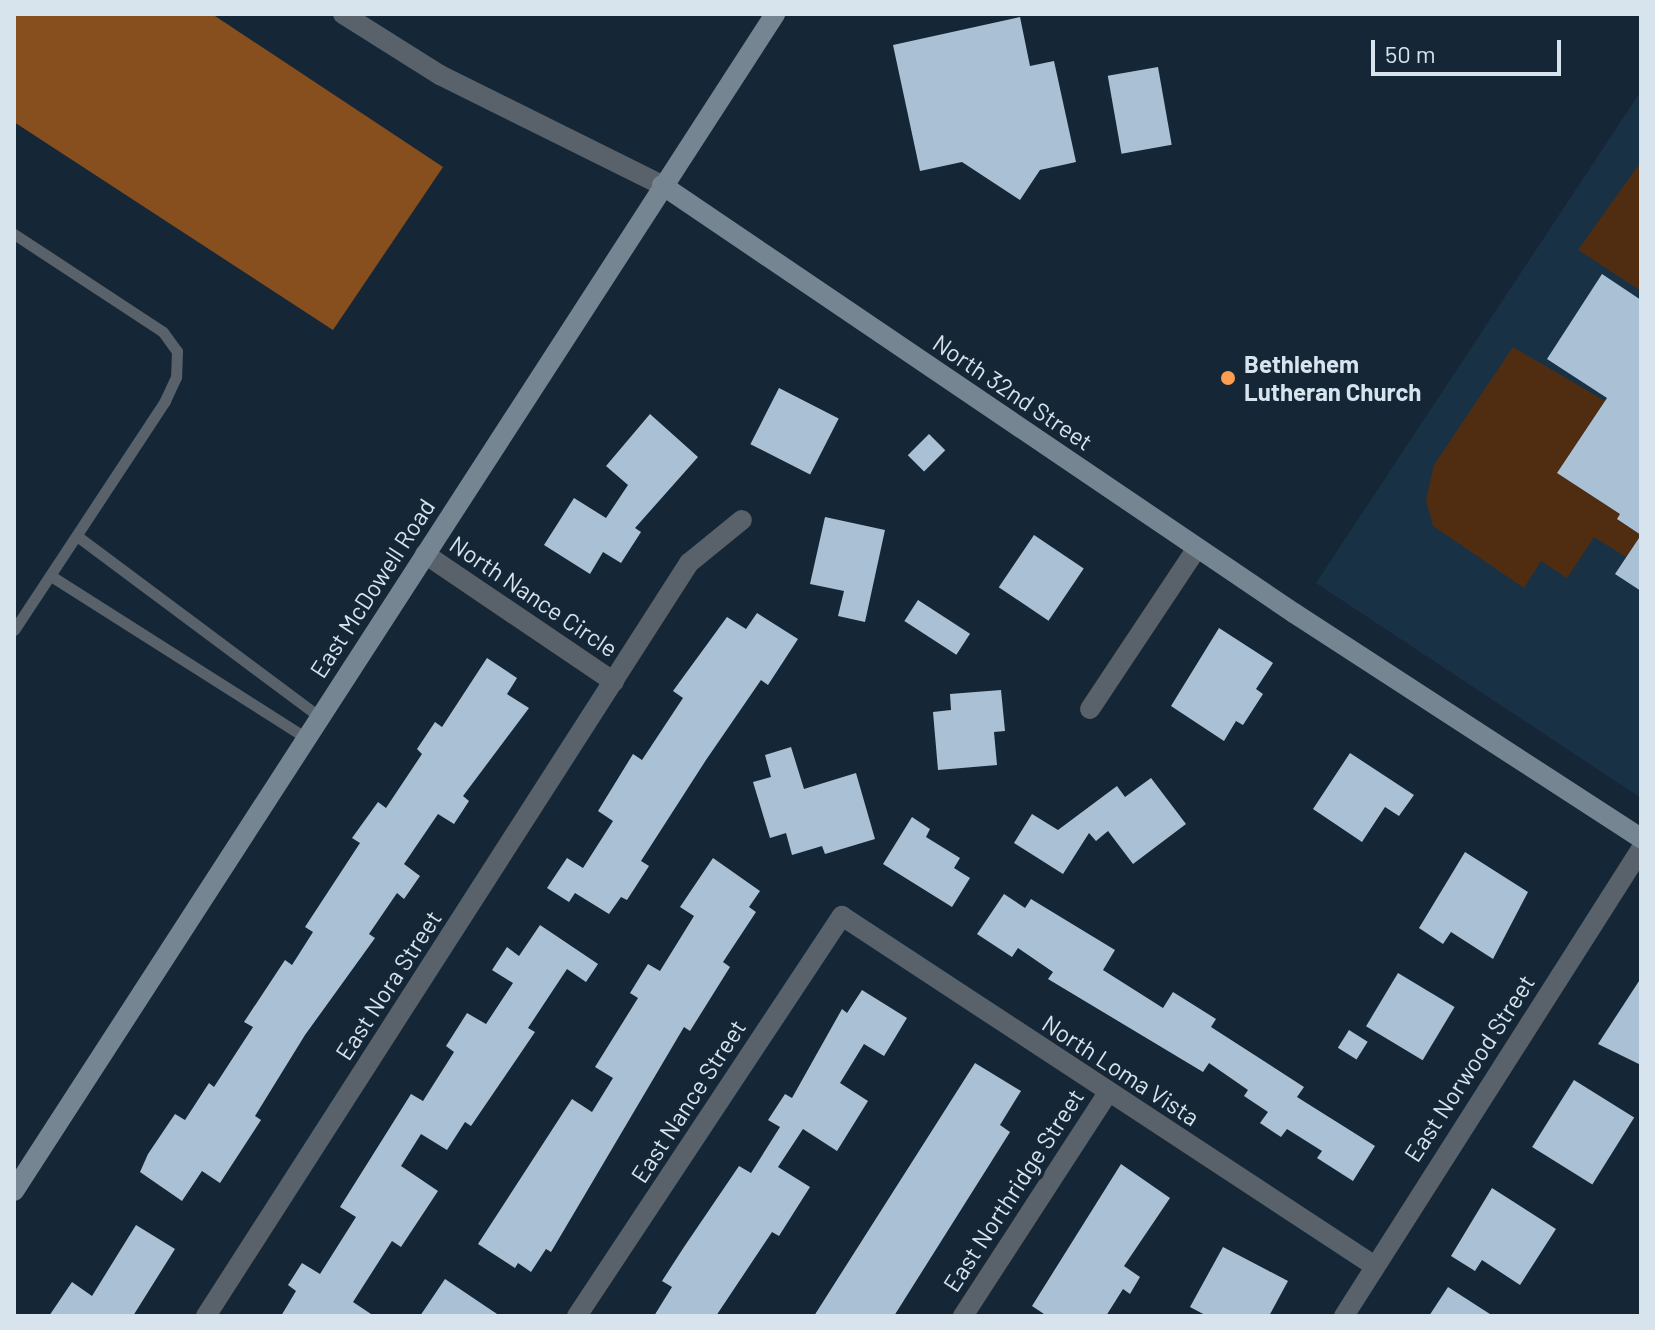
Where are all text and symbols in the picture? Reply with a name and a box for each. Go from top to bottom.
scale bar [1375,24,1565,74]
text: 50 m [1385,39,1436,68]
street label: North 32nd Street [928,328,1098,456]
place label: Bethlehem Lutheran Church [1244,350,1421,406]
marker: Bethlehem Lutheran Church [1219,369,1237,387]
street label: East McDowell Road [303,493,441,683]
street label: North Nance Circle [445,529,623,663]
street label: East Nora Street [329,905,447,1065]
street label: East Norwood Street [1398,969,1540,1167]
street label: North Loma Vista [1037,1009,1205,1131]
street label: East Nance Street [625,1014,751,1188]
street label: East Northridge Street [937,1083,1089,1297]

